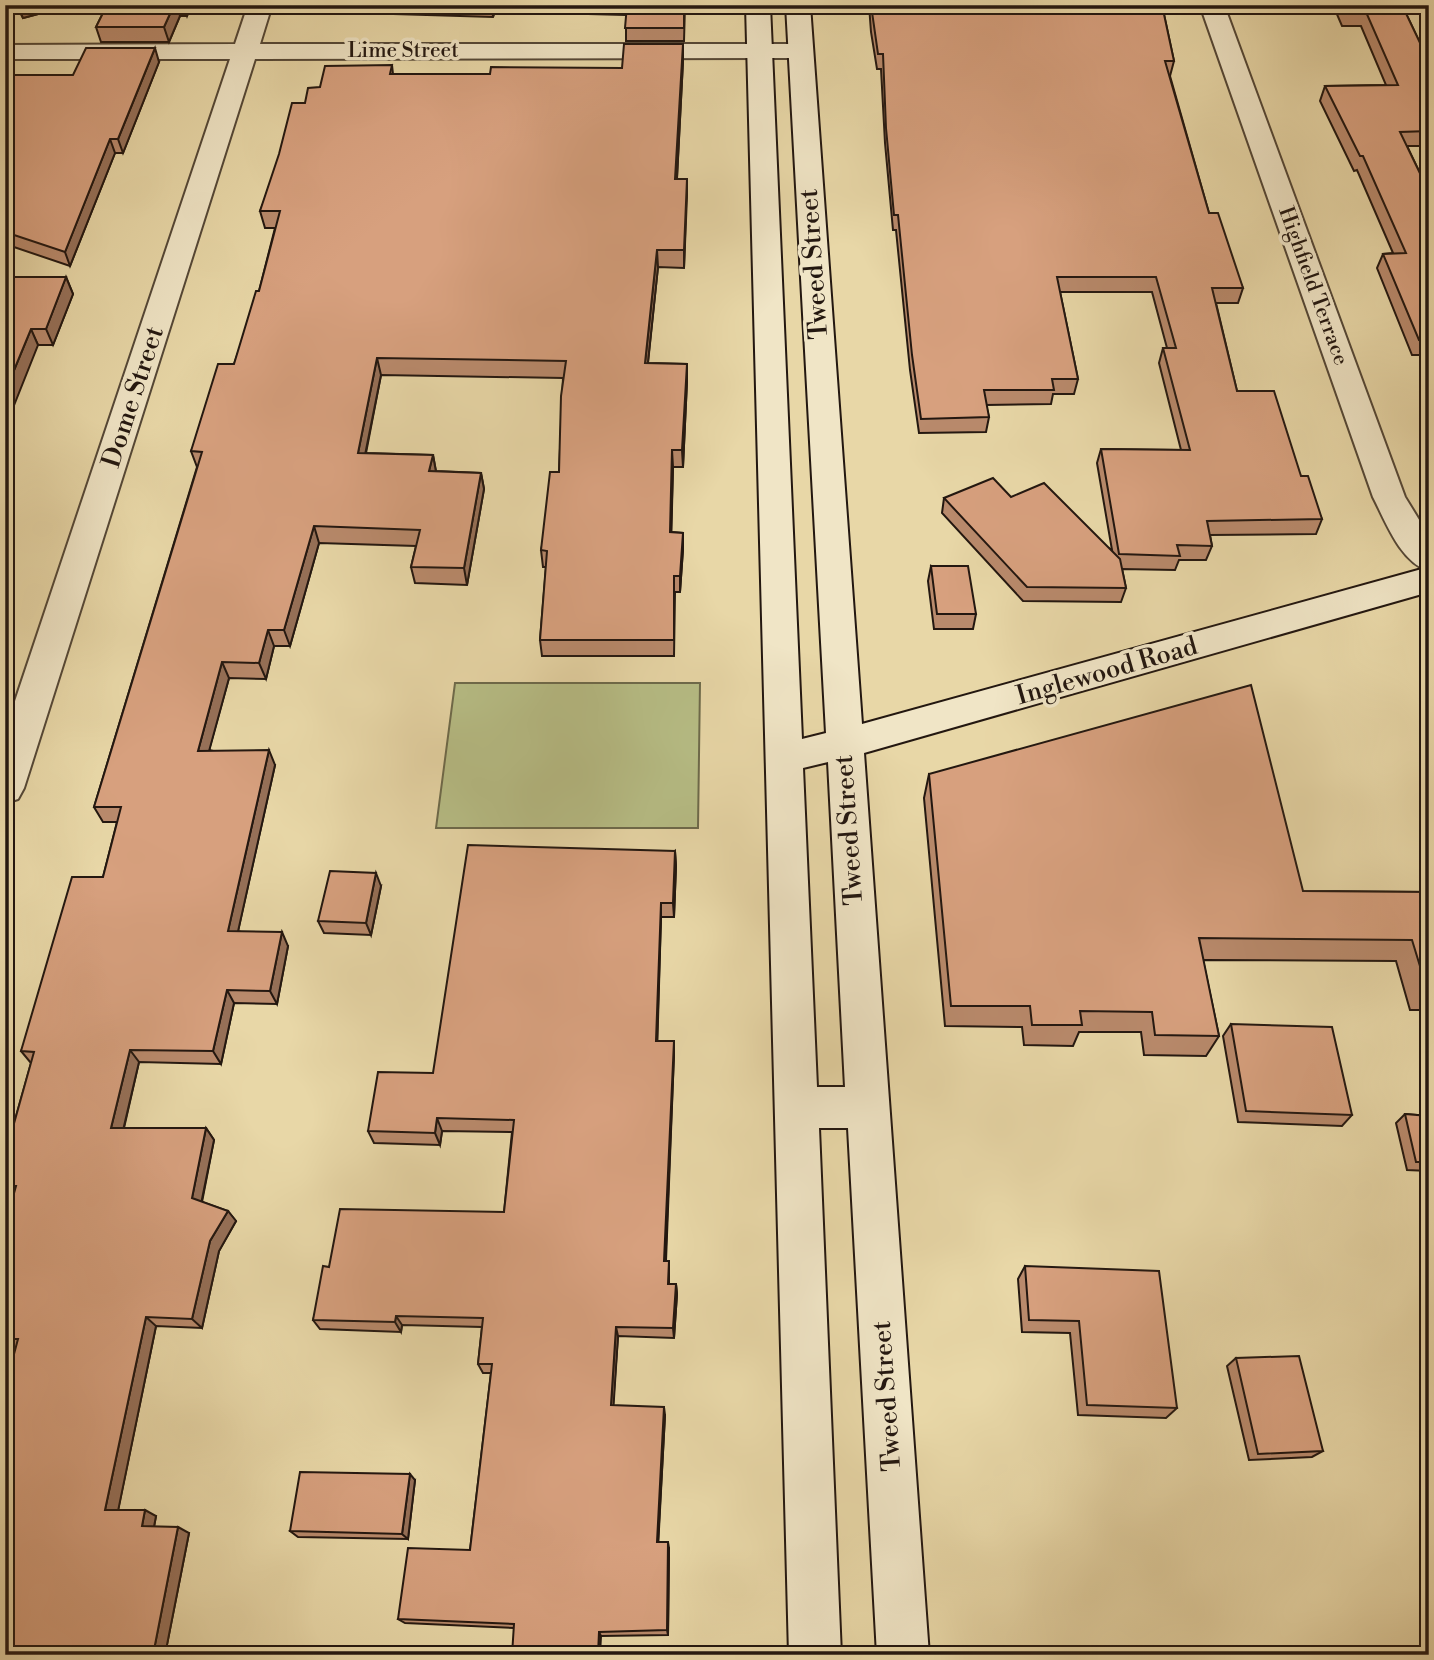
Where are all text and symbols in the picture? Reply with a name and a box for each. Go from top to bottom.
street label: Lime Street [347,38,459,64]
street label: Tweed Street [793,188,835,340]
street label: Highfield Terrace [1272,203,1354,369]
street label: Dome Street [95,322,171,472]
street label: Inglewood Road [1013,630,1201,712]
street label: Tweed Street [828,754,870,906]
street label: Tweed Street [866,1320,908,1472]

